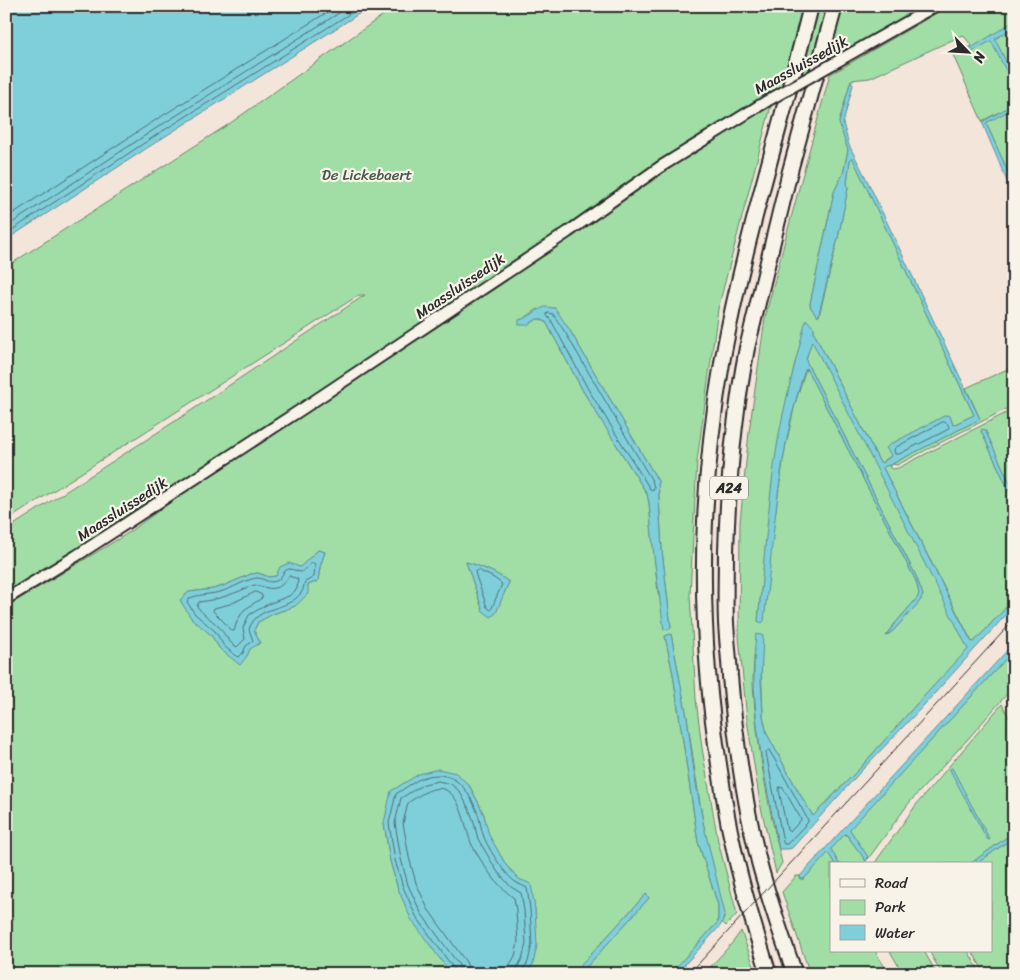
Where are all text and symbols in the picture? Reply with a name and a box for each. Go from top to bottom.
street label: Maassluissedijk [749,28,853,102]
north arrow [942,28,992,78]
text: N [966,47,993,67]
park label: De Lickebaert [322,162,413,188]
street label: Maassluissedijk [410,246,510,326]
street label: Maassluissedijk [71,470,173,548]
road number: A24 [710,476,748,499]
legend [830,862,992,952]
text: Road [875,870,908,896]
text: Park [875,894,906,920]
text: Water [875,920,915,946]

